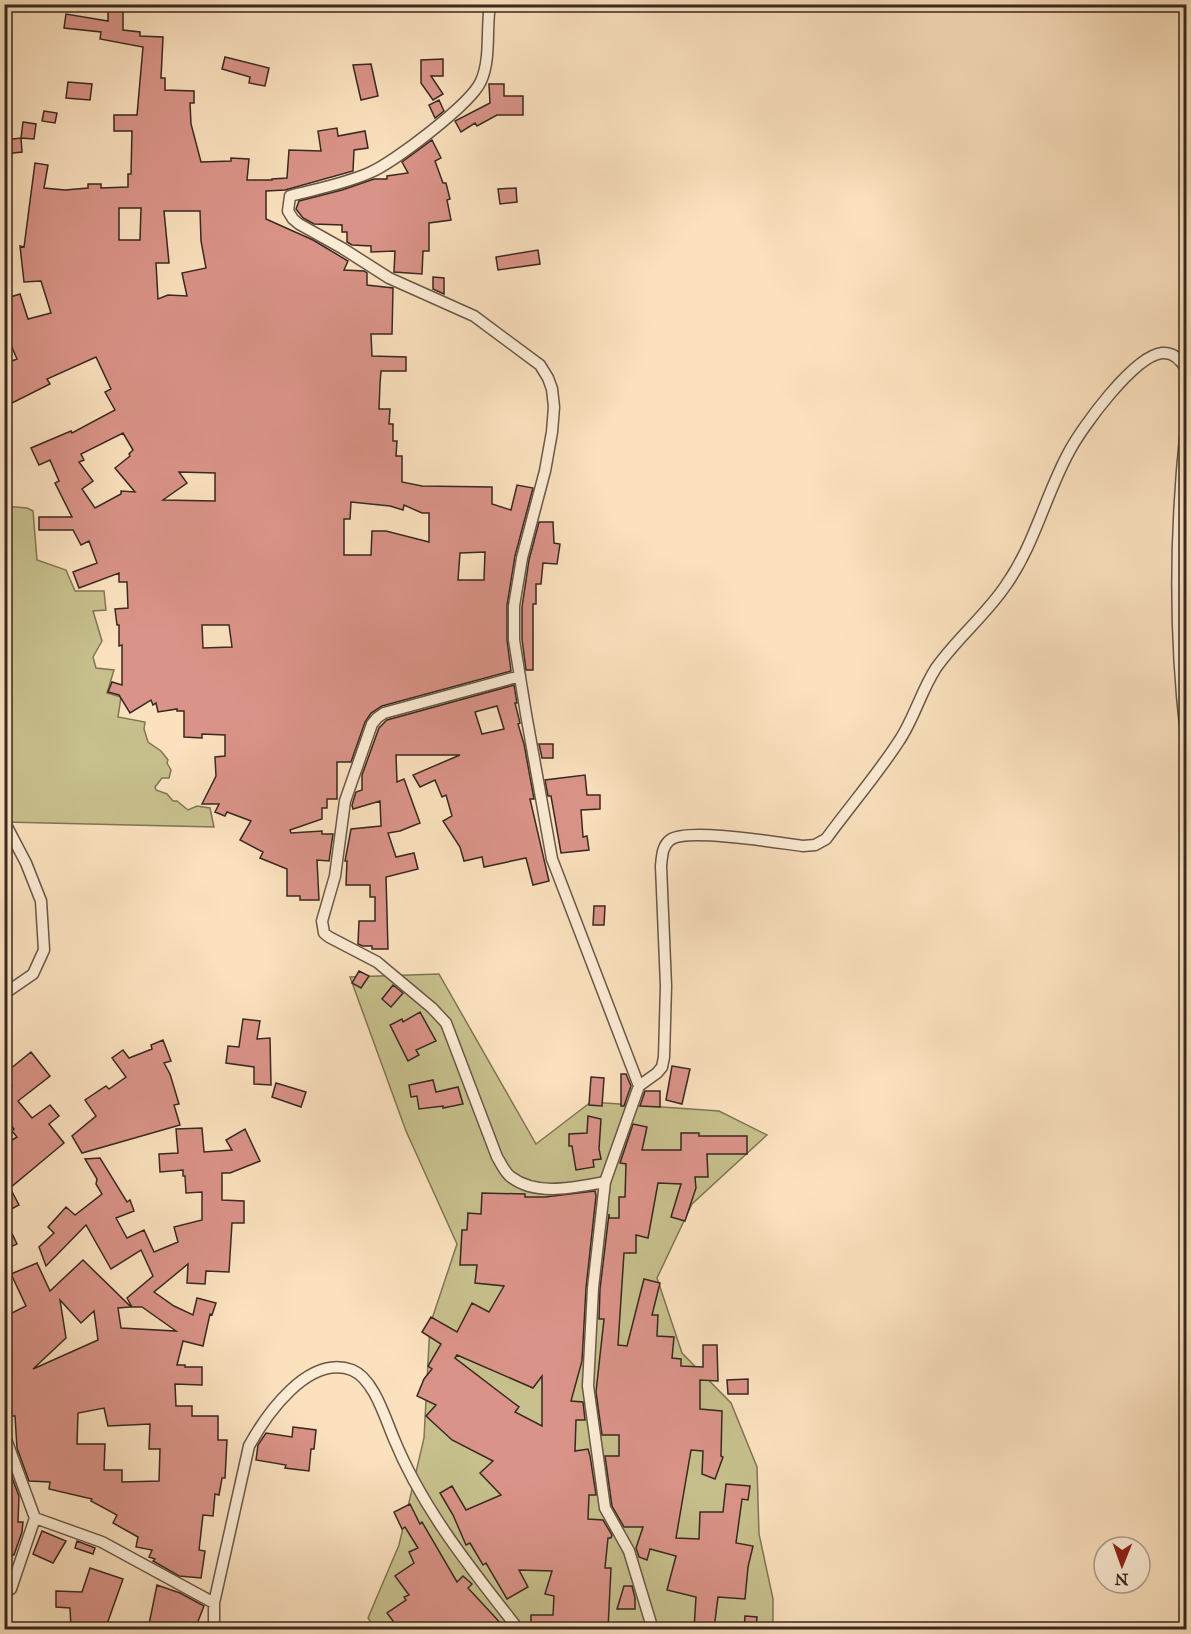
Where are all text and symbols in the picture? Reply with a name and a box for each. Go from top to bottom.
north arrow [1092,1535,1152,1595]
text: N [1114,1570,1129,1589]

